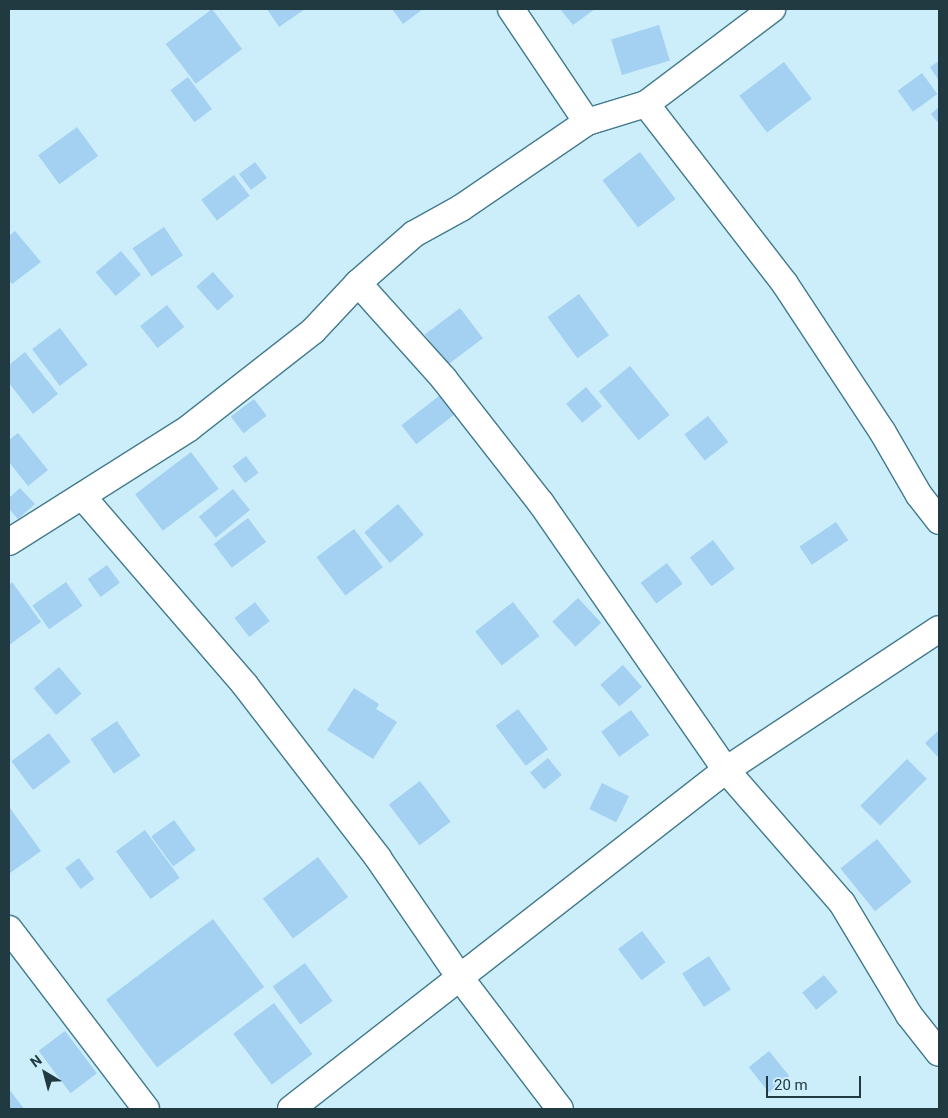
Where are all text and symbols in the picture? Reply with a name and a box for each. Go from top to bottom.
north arrow [20,1048,70,1098]
text: N [27,1052,45,1070]
scale bar [768,1066,863,1098]
text: 20 m [774,1076,808,1094]

